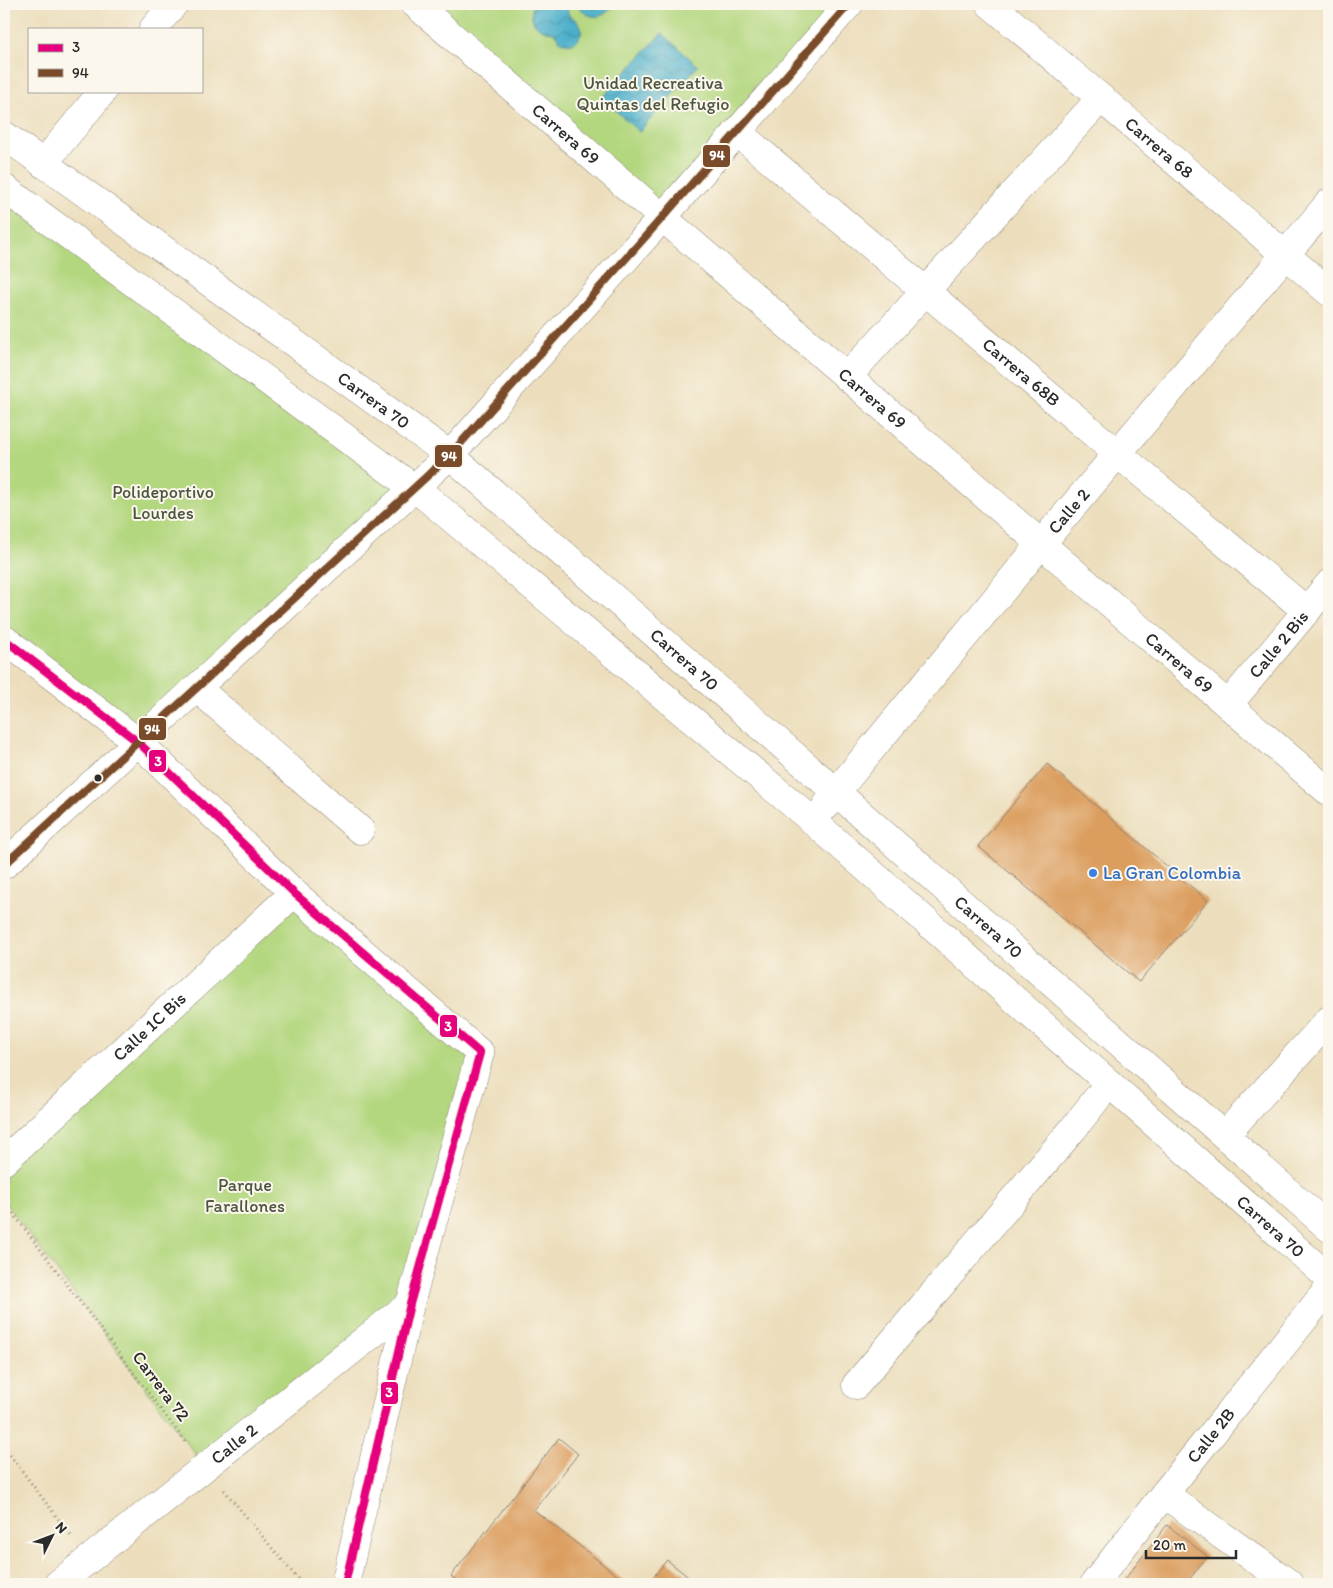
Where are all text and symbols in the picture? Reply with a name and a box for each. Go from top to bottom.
legend [28,28,202,92]
text: 3 [72,38,80,56]
text: 94 [72,64,89,82]
park label: Unidad Recreativa Quintas del Refugio [577,72,729,115]
street label: Carrera 69 [527,99,604,169]
street label: Carrera 68 [1120,112,1198,183]
line badge: 94 [702,144,731,168]
text: 94 [709,147,725,164]
street label: Carrera 68B [978,333,1065,411]
street label: Carrera 69 [834,363,911,434]
street label: Carrera 70 [333,367,414,434]
line badge: 94 [434,444,463,468]
text: 94 [441,448,457,465]
park label: Polideportivo Lourdes [112,481,214,524]
street label: Calle 2 [1043,483,1095,539]
street label: Calle 2 Bis [1244,606,1313,683]
street label: Carrera 70 [645,624,723,696]
street label: Carrera 69 [1141,627,1218,698]
line badge: 94 [138,717,167,741]
text: 94 [144,721,160,738]
line badge: 3 [148,749,167,773]
text: 3 [154,753,162,770]
unlabelled marker [93,773,103,783]
place label: La Gran Colombia [1103,862,1242,884]
marker: La Gran Colombia [1087,867,1099,879]
street label: Carrera 70 [950,891,1027,963]
street label: Calle 1C Bis [108,987,191,1066]
line badge: 3 [439,1014,458,1038]
text: 3 [444,1018,452,1035]
park label: Parque Farallones [205,1174,285,1217]
street label: Carrera 70 [1232,1190,1309,1262]
street label: Carrera 72 [127,1346,195,1426]
line badge: 3 [380,1381,399,1405]
text: 3 [385,1384,393,1401]
street label: Calle 2B [1182,1403,1240,1468]
street label: Calle 2 [206,1418,262,1469]
north arrow [28,1510,78,1560]
text: N [52,1518,71,1537]
scale bar [1146,1528,1236,1560]
text: 20 m [1153,1536,1187,1554]

